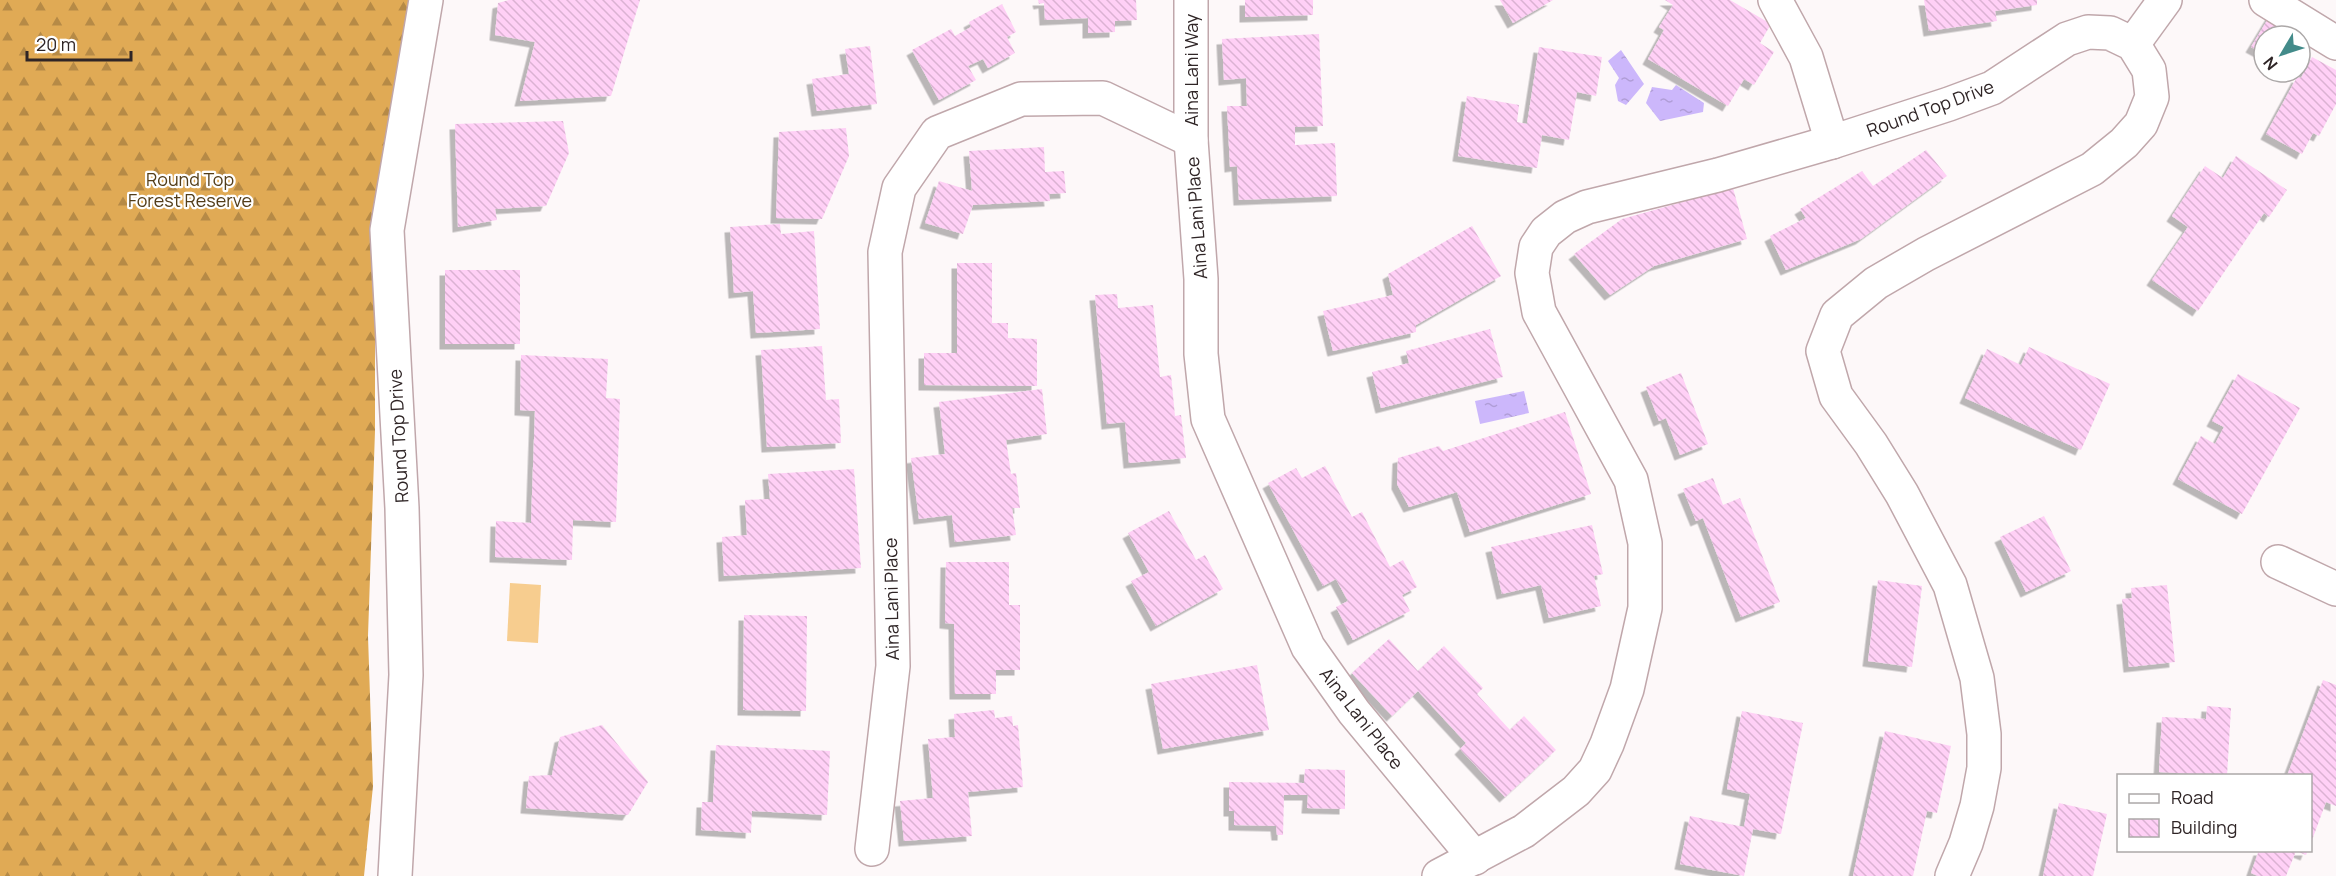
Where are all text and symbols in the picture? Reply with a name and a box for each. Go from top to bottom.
street label: Aina Lani Way [1179,13,1203,126]
scale bar [27,24,130,62]
north arrow [2252,24,2312,84]
text: 20 m [36,32,76,56]
text: N [2258,52,2283,75]
street label: Round Top Drive [1863,74,1997,142]
street label: Aina Lani Place [1180,156,1212,280]
park label: Round Top Forest Reserve [128,167,252,212]
street label: Round Top Drive [383,369,413,503]
street label: Aina Lani Place [878,537,904,661]
street label: Aina Lani Place [1315,662,1409,774]
legend [2117,774,2312,852]
text: Road [2171,785,2214,809]
text: Building [2171,815,2237,839]

